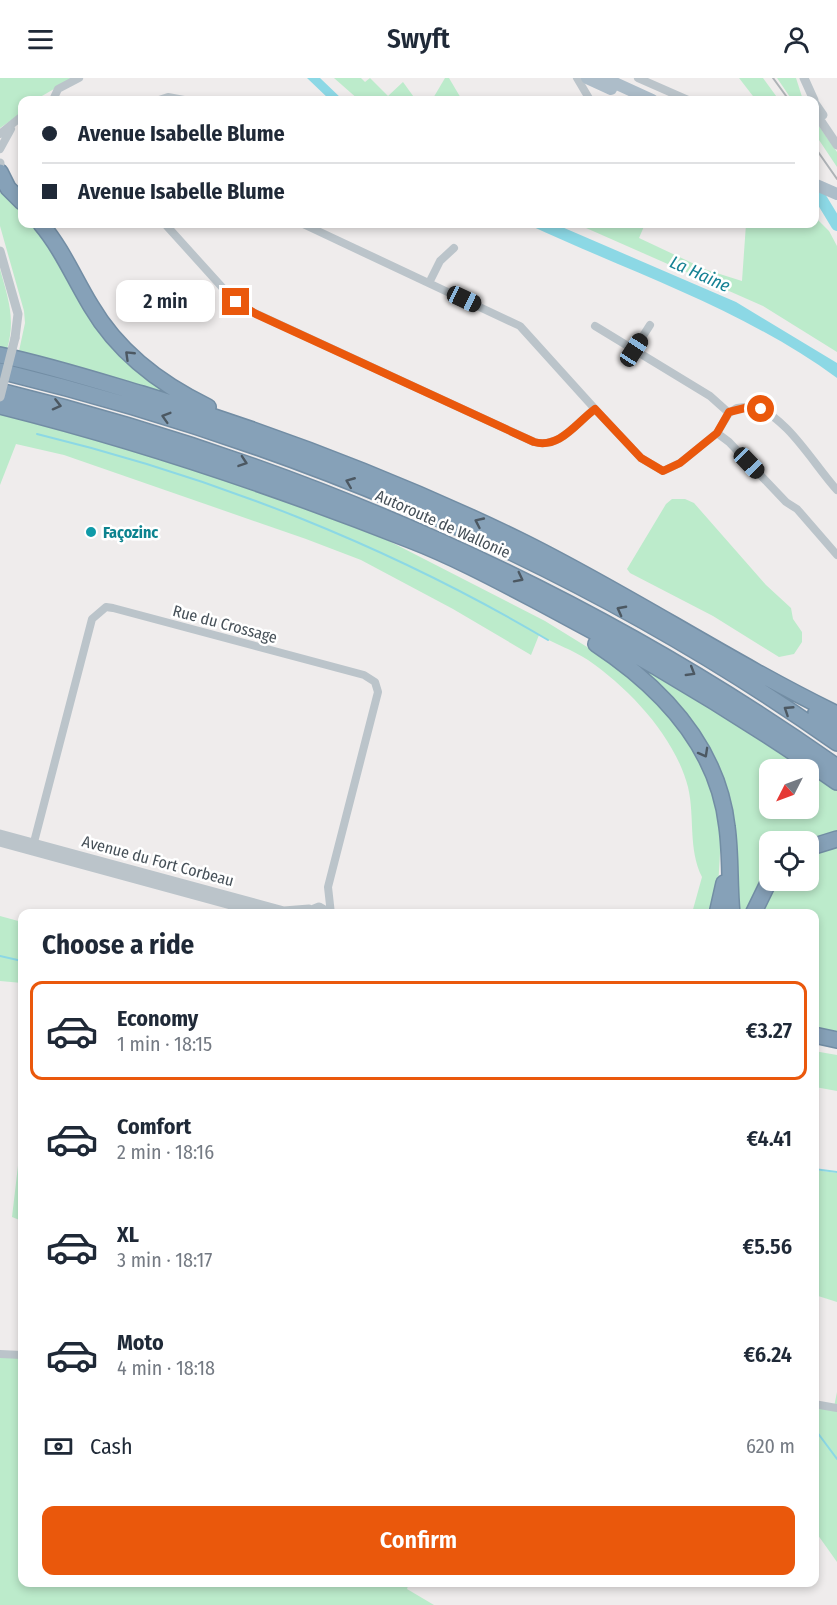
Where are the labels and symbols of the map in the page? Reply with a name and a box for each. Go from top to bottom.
water label: La Haine [666,251,734,297]
callout: 2 min [116,281,215,323]
car [444,283,484,315]
route end [222,288,249,315]
car [617,330,651,370]
one-way arrow [126,351,137,362]
route start [747,395,774,422]
one-way arrow [52,397,62,410]
one-way arrow [161,412,172,424]
car [730,444,768,482]
one-way arrow [237,454,248,467]
one-way arrow [345,477,356,489]
street label: Autoroute de Wallonie [373,486,513,562]
one-way arrow [474,517,485,529]
place label: Façozinc [103,523,158,543]
marker: Façozinc [84,525,98,539]
one-way arrow [513,571,524,583]
street label: Rue du Crossage [171,601,279,647]
one-way arrow [617,606,627,617]
one-way arrow [685,664,695,676]
one-way arrow [784,706,794,718]
one-way arrow [697,746,708,757]
north arrow [759,759,819,819]
street label: Avenue du Fort Corbeau [80,832,236,890]

